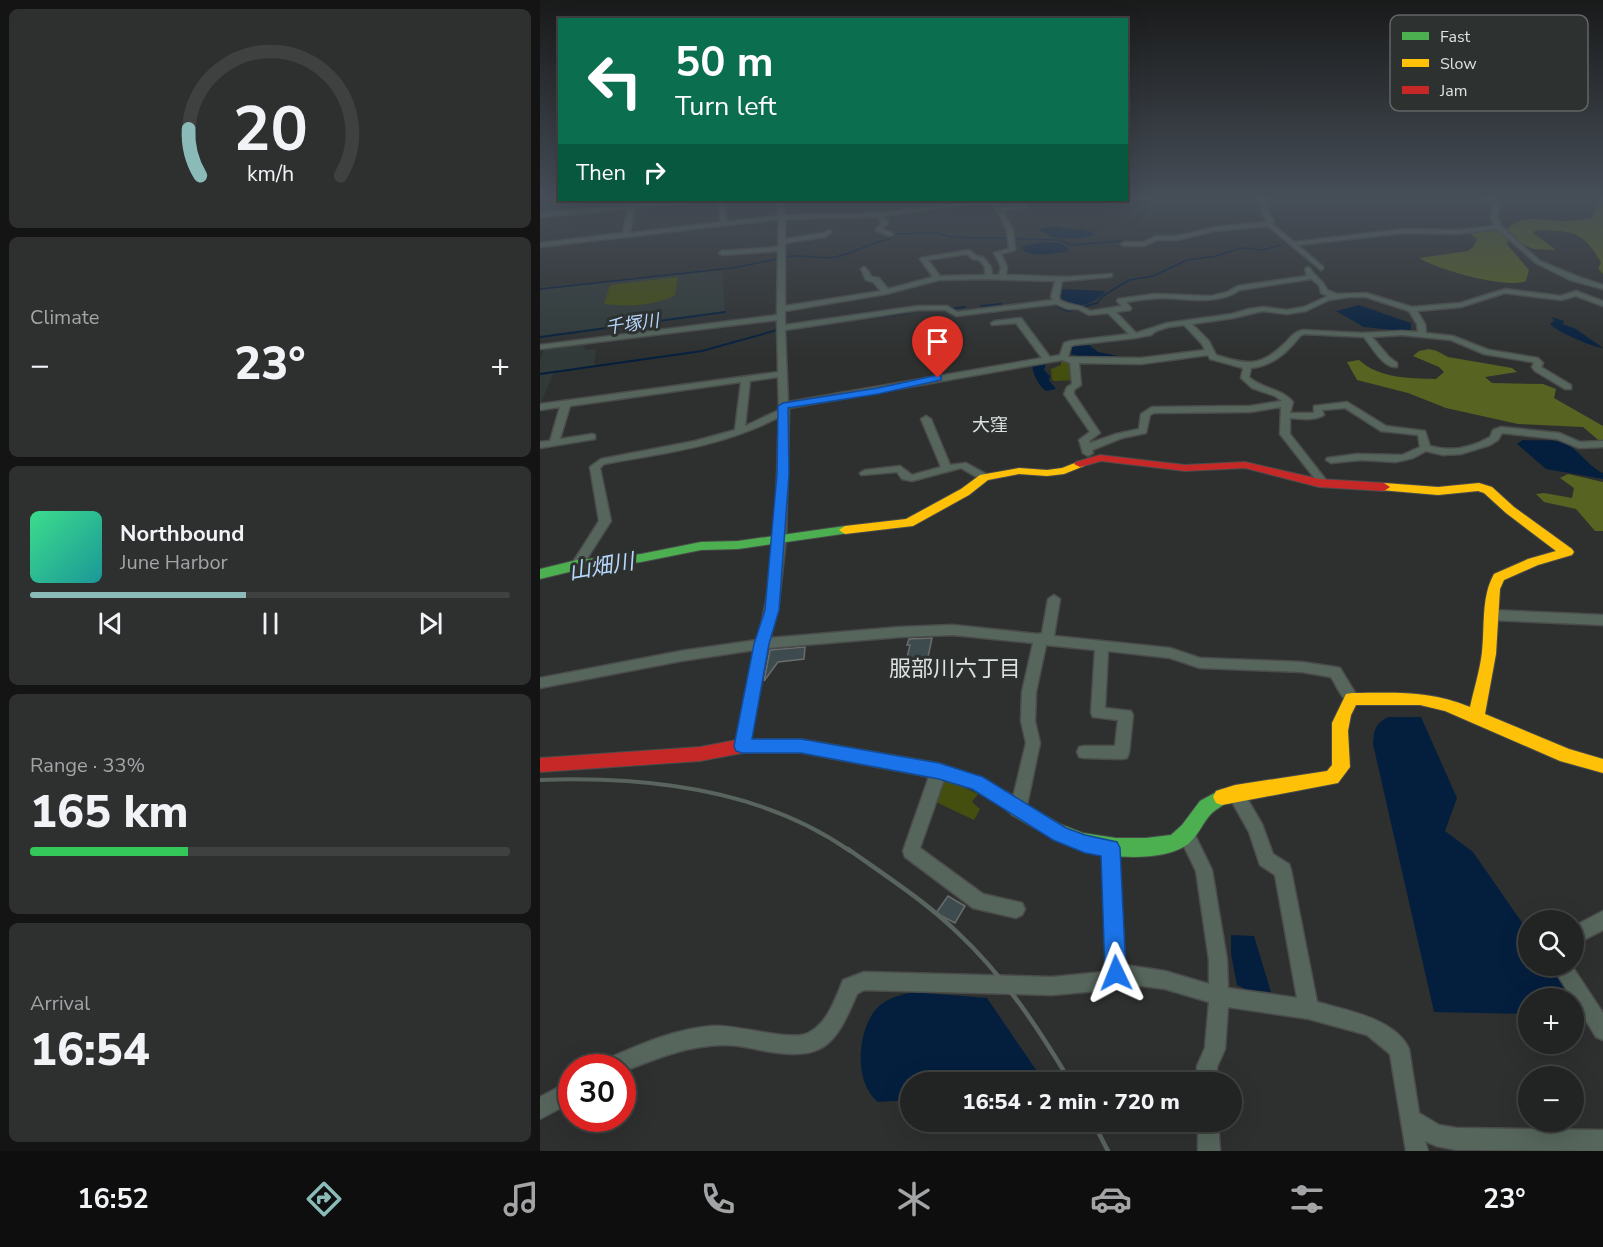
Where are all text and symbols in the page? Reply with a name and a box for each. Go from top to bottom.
legend [1390,15,1588,111]
text: Fast [1440,26,1471,48]
text: 50 m [675,34,774,91]
icon: left [576,42,654,120]
text: Slow [1440,53,1477,75]
text: Jam [1439,80,1467,102]
text: 20 [233,87,307,172]
text: Turn left [675,88,776,125]
icon: right [638,156,671,189]
text: Then [576,158,626,188]
text: km/h [246,159,294,189]
text: Climate [30,304,99,331]
water label: 千塚川 [604,308,662,340]
pin [912,316,963,378]
icon: arrive [921,325,954,358]
text: 23° [234,334,306,395]
text: − [30,343,50,388]
text: + [490,343,510,388]
district label: 大窪 [972,413,1008,437]
text: Northbound [120,519,244,549]
water label: 山畑川 [566,546,638,587]
text: June Harbor [120,549,228,576]
icon: previous [94,607,127,640]
icon: pause [254,607,287,640]
icon: next [414,607,447,640]
district label: 服部川六丁目 [889,654,1021,684]
text: Range · 33% [30,752,145,779]
text: 165 km [30,782,189,843]
map controls [1518,910,1584,1132]
button: search [1518,910,1584,976]
position arrow [1084,941,1148,1005]
button: + [1518,988,1584,1054]
text: Arrival [30,990,90,1017]
text: 16:54 [30,1020,150,1081]
speed limit sign: 30 [558,1054,636,1132]
button: − [1518,1066,1584,1132]
text: 16:54 · 2 min · 720 m [962,1087,1180,1117]
icon: directions [303,1178,345,1220]
icon: music [500,1178,542,1220]
icon: phone [697,1178,739,1220]
icon: climate [893,1178,935,1220]
icon: car [1090,1178,1132,1220]
icon: filters [1286,1178,1328,1220]
text: 16:52 [77,1181,149,1218]
text: 23° [1483,1181,1526,1218]

